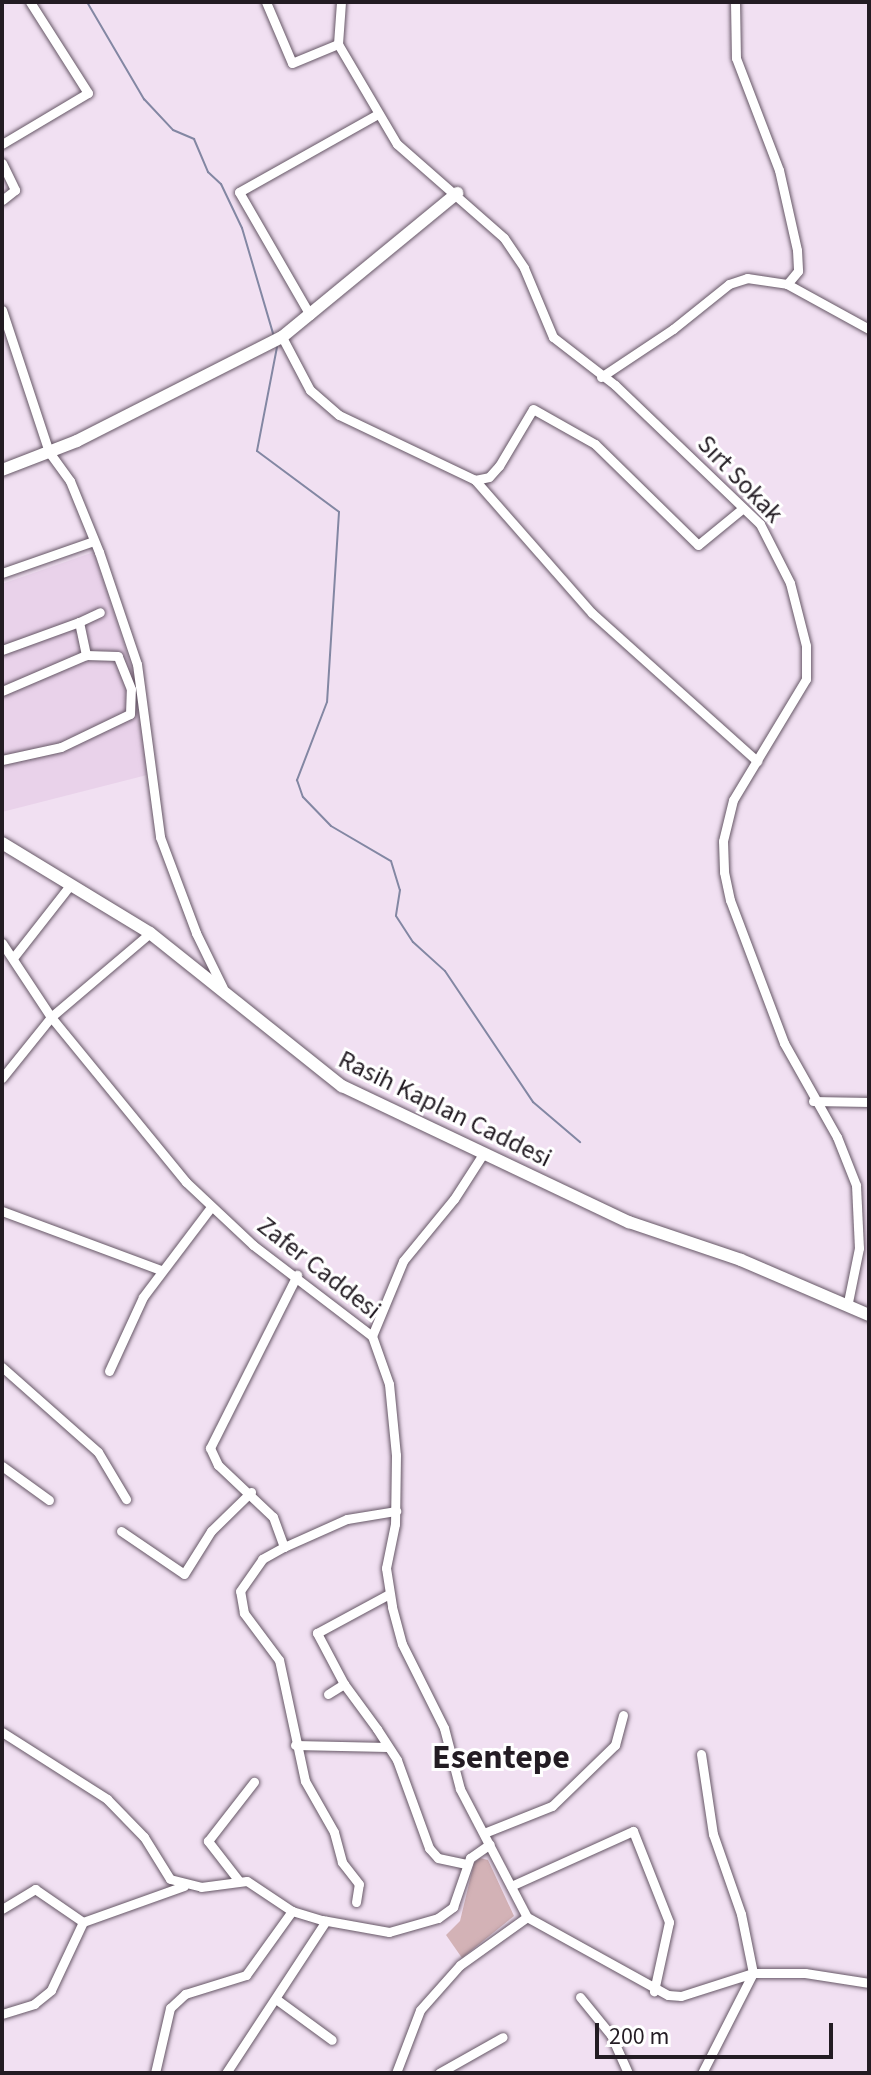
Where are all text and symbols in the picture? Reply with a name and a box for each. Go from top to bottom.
street label: Sırt Sokak [691,429,789,529]
street label: Rasih Kaplan Caddesi [333,1044,557,1174]
street label: Zafer Caddesi [251,1210,387,1326]
district label: Esentepe [432,1738,570,1778]
scale bar [599,2007,837,2057]
text: 200 m [609,2019,669,2054]

